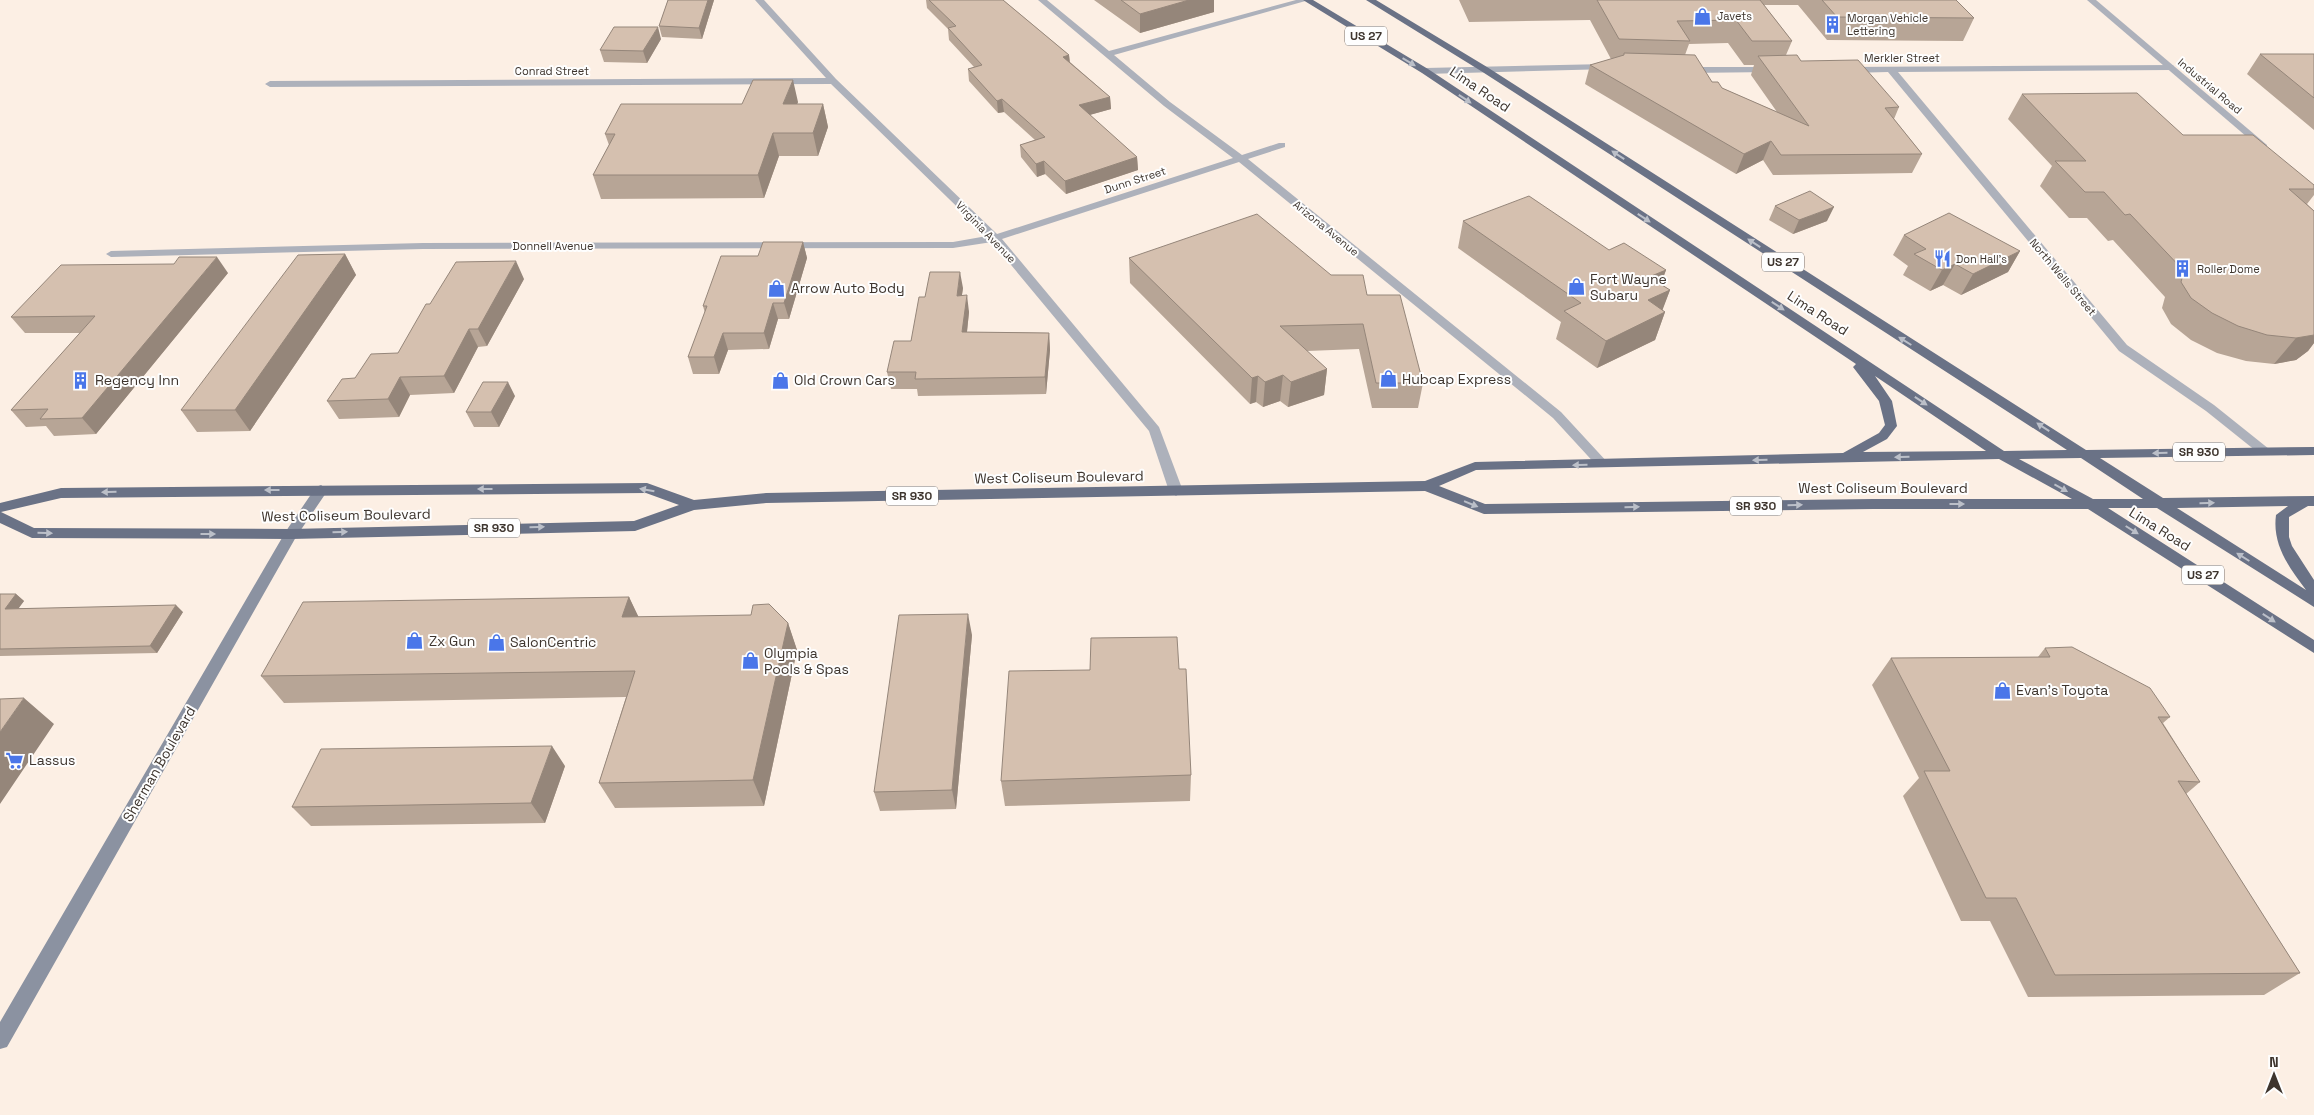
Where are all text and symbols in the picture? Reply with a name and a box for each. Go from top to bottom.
shop icon: Javets [1693,6,1713,26]
place label: Javets [1717,9,1752,23]
place label: Morgan Vehicle Lettering [1847,11,1928,38]
building icon: Morgan Vehicle Lettering [1823,14,1843,34]
road number: US 27 [1345,27,1387,46]
street label: Merkler Street [1864,51,1940,65]
street label: Industrial Road [2175,55,2245,117]
one-way arrow [1402,57,1415,66]
street label: Lima Road [1446,62,1514,116]
street label: Conrad Street [515,64,589,78]
one-way arrow [1459,94,1472,103]
one-way arrow [1611,151,1624,160]
street label: Dunn Street [1102,163,1168,197]
street label: Arizona Avenue [1290,197,1362,259]
street label: Virginia Avenue [953,198,1019,266]
one-way arrow [1637,213,1651,223]
street label: North Wells Street [2027,236,2099,318]
one-way arrow [1748,238,1761,248]
street label: Donnell Avenue [512,239,594,253]
restaurant icon: Don Hall's [1932,249,1952,269]
road number: US 27 [1762,252,1804,272]
place label: Don Hall's [1956,252,2007,266]
building icon: Roller Dome [2173,259,2193,279]
place label: Roller Dome [2197,262,2260,276]
place label: Fort Wayne Subaru [1590,270,1667,304]
shop icon: Fort Wayne Subaru [1566,277,1586,297]
shop icon: Arrow Auto Body [767,278,787,298]
place label: Arrow Auto Body [791,279,905,297]
street label: Lima Road [1784,287,1852,339]
one-way arrow [1771,301,1785,311]
one-way arrow [1899,336,1912,345]
shop icon: Hubcap Express [1378,369,1398,389]
building icon: Regency Inn [71,370,91,390]
shop icon: Old Crown Cars [770,370,790,390]
place label: Hubcap Express [1402,370,1511,388]
place label: Regency Inn [95,371,179,389]
place label: Old Crown Cars [794,371,895,389]
one-way arrow [1915,396,1928,406]
one-way arrow [2036,423,2050,432]
road number: SR 930 [2173,442,2225,462]
one-way arrow [2152,449,2168,457]
one-way arrow [1894,453,1910,461]
one-way arrow [1752,456,1768,464]
one-way arrow [1572,461,1588,469]
street label: West Coliseum Boulevard [974,467,1144,487]
street label: West Coliseum Boulevard [1798,479,1968,497]
one-way arrow [2054,484,2069,492]
one-way arrow [477,485,493,493]
one-way arrow [639,485,655,493]
one-way arrow [264,486,280,494]
road number: SR 930 [886,486,938,506]
one-way arrow [101,488,117,496]
road number: SR 930 [1730,496,1782,516]
one-way arrow [2200,498,2216,506]
one-way arrow [1464,500,1479,508]
one-way arrow [1950,500,1966,508]
one-way arrow [1787,501,1803,509]
one-way arrow [1625,503,1641,511]
street label: Lima Road [2126,503,2194,555]
street label: West Coliseum Boulevard [261,505,431,525]
road number: SR 930 [468,518,520,538]
one-way arrow [529,523,545,531]
one-way arrow [2125,525,2139,535]
one-way arrow [332,528,348,536]
one-way arrow [37,529,53,537]
one-way arrow [200,530,216,538]
one-way arrow [2237,553,2250,562]
road number: US 27 [2182,566,2224,584]
one-way arrow [2262,613,2275,623]
shop icon: Zx Gun [405,631,425,651]
place label: Zx Gun [429,632,475,650]
shop icon: SalonCentric [486,632,506,652]
place label: SalonCentric [510,633,596,651]
place label: Olympia Pools & Spas [764,644,849,678]
shop icon: Olympia Pools & Spas [740,651,760,671]
shop icon: Evan's Toyota [1992,680,2012,700]
place label: Evan's Toyota [2016,681,2108,699]
street label: Sherman Boulevard [119,703,199,825]
supermarket icon: Lassus [5,750,25,770]
place label: Lassus [29,751,75,769]
north arrow [2249,1050,2299,1100]
text: N [2269,1053,2279,1071]

